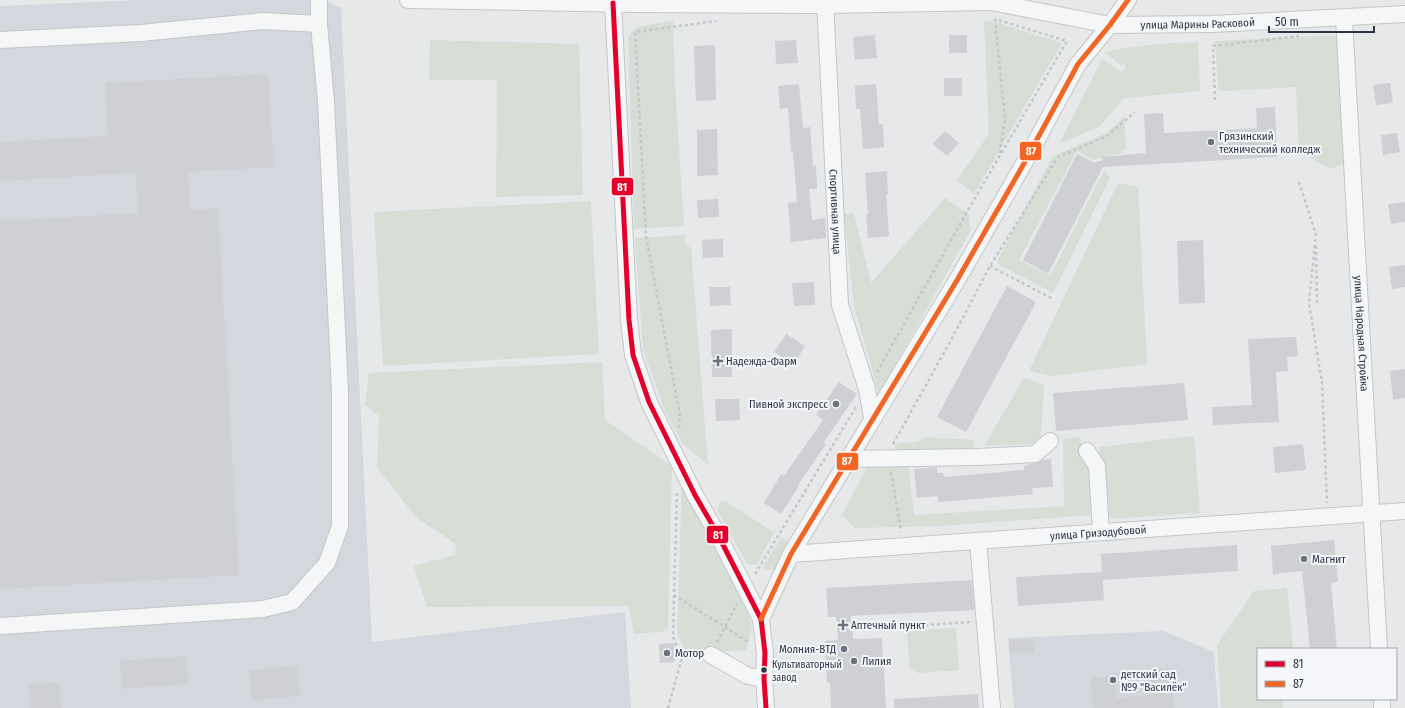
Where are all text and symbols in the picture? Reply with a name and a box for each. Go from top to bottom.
scale bar [1269,8,1374,34]
text: 50 m [1275,15,1299,29]
street label: улица Марины Расковой [1140,16,1255,32]
place label: Грязинский технический колледж [1219,130,1320,156]
marker: Грязинский технический колледж [1206,137,1216,147]
line badge: 87 [1019,141,1042,161]
text: 87 [1026,145,1036,158]
street label: Спортивная улица [826,169,844,255]
line badge: 81 [611,177,634,196]
text: 81 [617,181,627,194]
street label: улица Народная Стройка [1351,275,1371,392]
place label: Надежда-Фарм [726,355,797,368]
marker: Надежда-Фарм [713,356,723,366]
place label: Пивной экспресс [749,398,828,411]
marker: Пивной экспресс [831,399,841,409]
line badge: 87 [836,452,859,471]
text: 87 [842,455,852,468]
street label: улица Гризодубовой [1050,523,1147,543]
line badge: 81 [706,525,729,544]
text: 81 [713,529,723,542]
place label: Магнит [1312,553,1346,566]
marker: Магнит [1299,554,1309,564]
place label: Аптечный пункт [851,619,926,632]
marker: Аптечный пункт [838,620,848,630]
place label: Молния-ВТД [779,643,836,656]
marker: Молния-ВТД [839,644,849,654]
place label: Мотор [675,647,704,660]
marker: Мотор [662,648,672,658]
legend [1257,648,1397,700]
place label: Лилия [862,655,891,668]
marker: Лилия [849,656,859,666]
text: 81 [1293,657,1303,671]
place label: Культиваторный завод [772,659,842,684]
marker: Культиваторный завод [759,665,769,675]
place label: детский сад №9 "Василёк" [1121,668,1187,694]
marker: детский сад №9 "Василёк" [1108,675,1118,685]
text: 87 [1293,677,1304,691]

